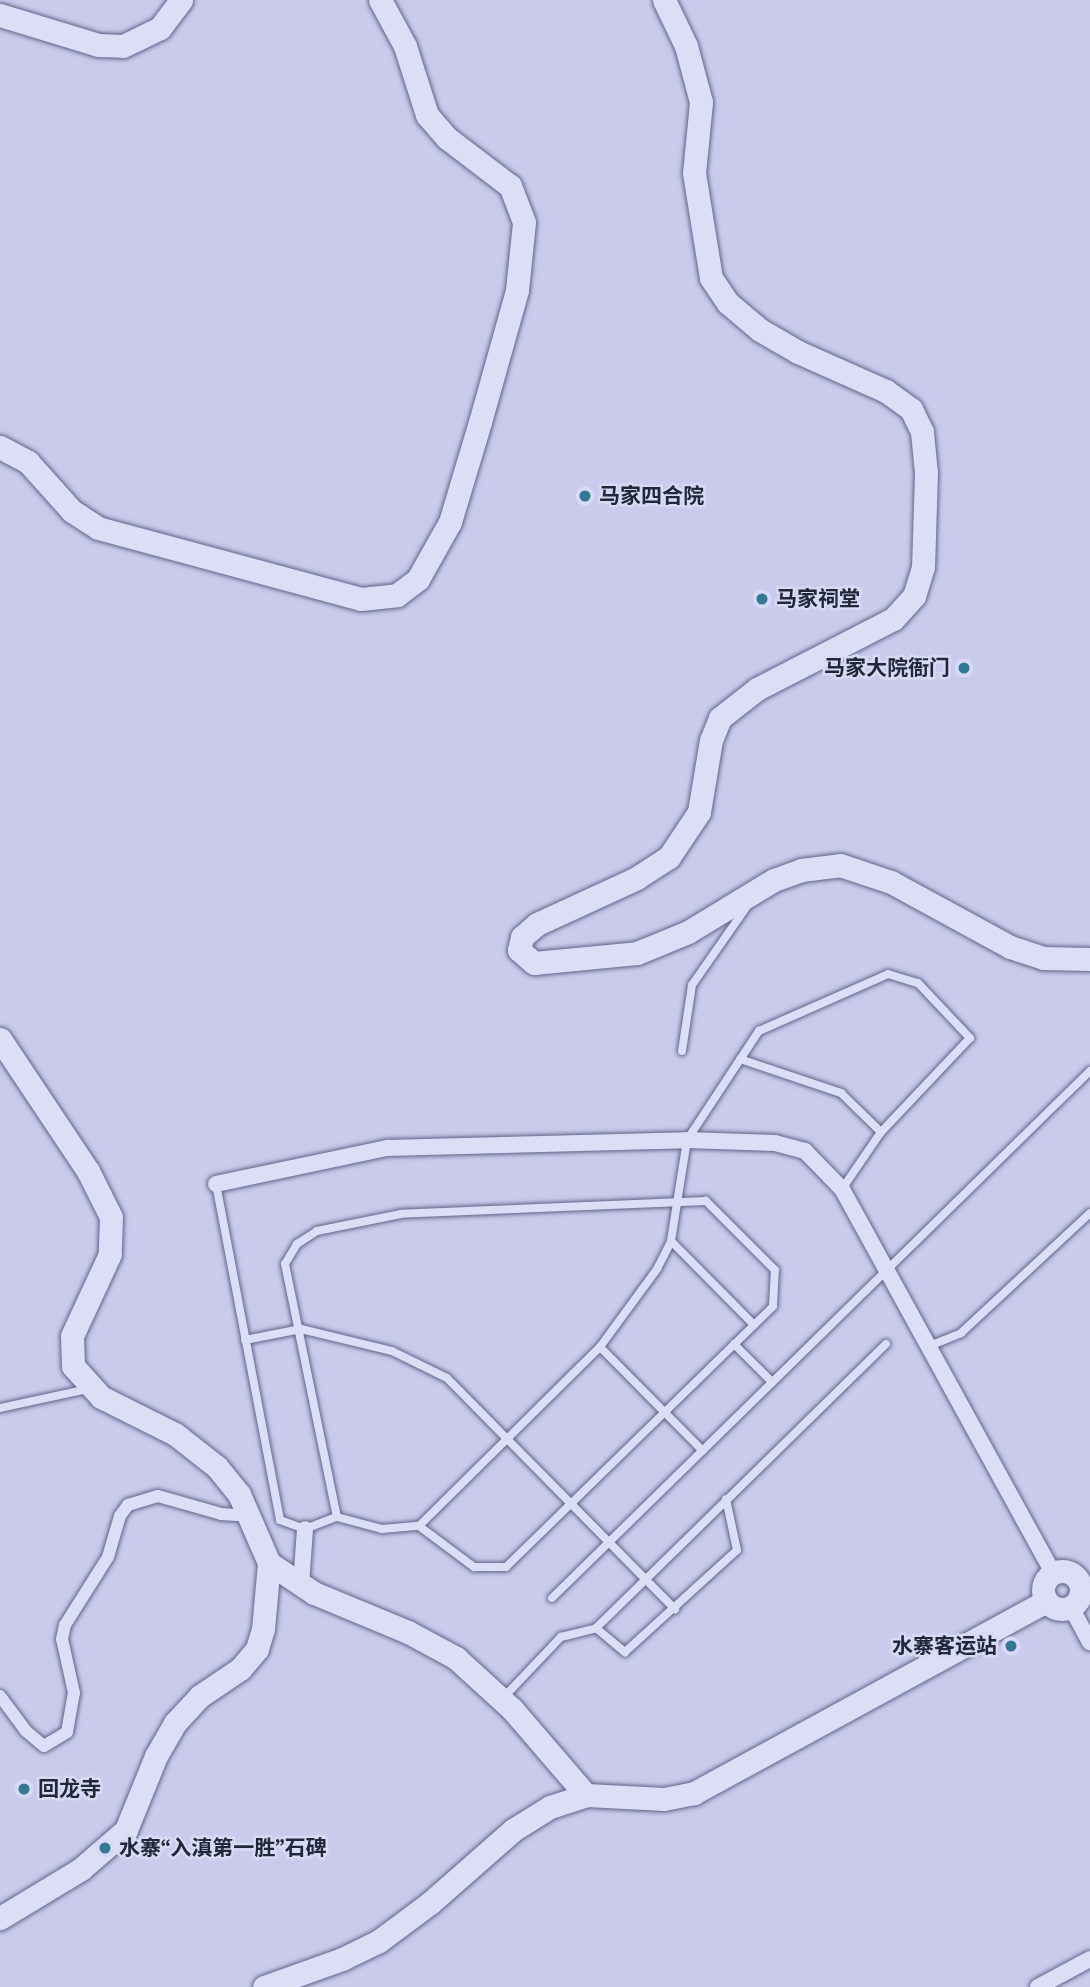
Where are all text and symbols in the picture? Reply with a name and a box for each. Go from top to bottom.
place label: 马家四合院 [599,483,704,509]
marker: 马家四合院 [577,488,593,504]
place label: 马家祠堂 [776,586,860,612]
marker: 马家祠堂 [754,591,770,607]
place label: 马家大院衙门 [824,655,950,681]
marker: 马家大院衙门 [956,660,972,676]
place label: 水寨客运站 [892,1633,997,1659]
marker: 水寨客运站 [1003,1638,1019,1654]
place label: 回龙寺 [38,1776,101,1802]
marker: 回龙寺 [16,1781,32,1797]
place label: 水寨“入滇第一胜”石碑 [119,1835,326,1861]
marker: 水寨“入滇第一胜”石碑 [97,1840,113,1856]

